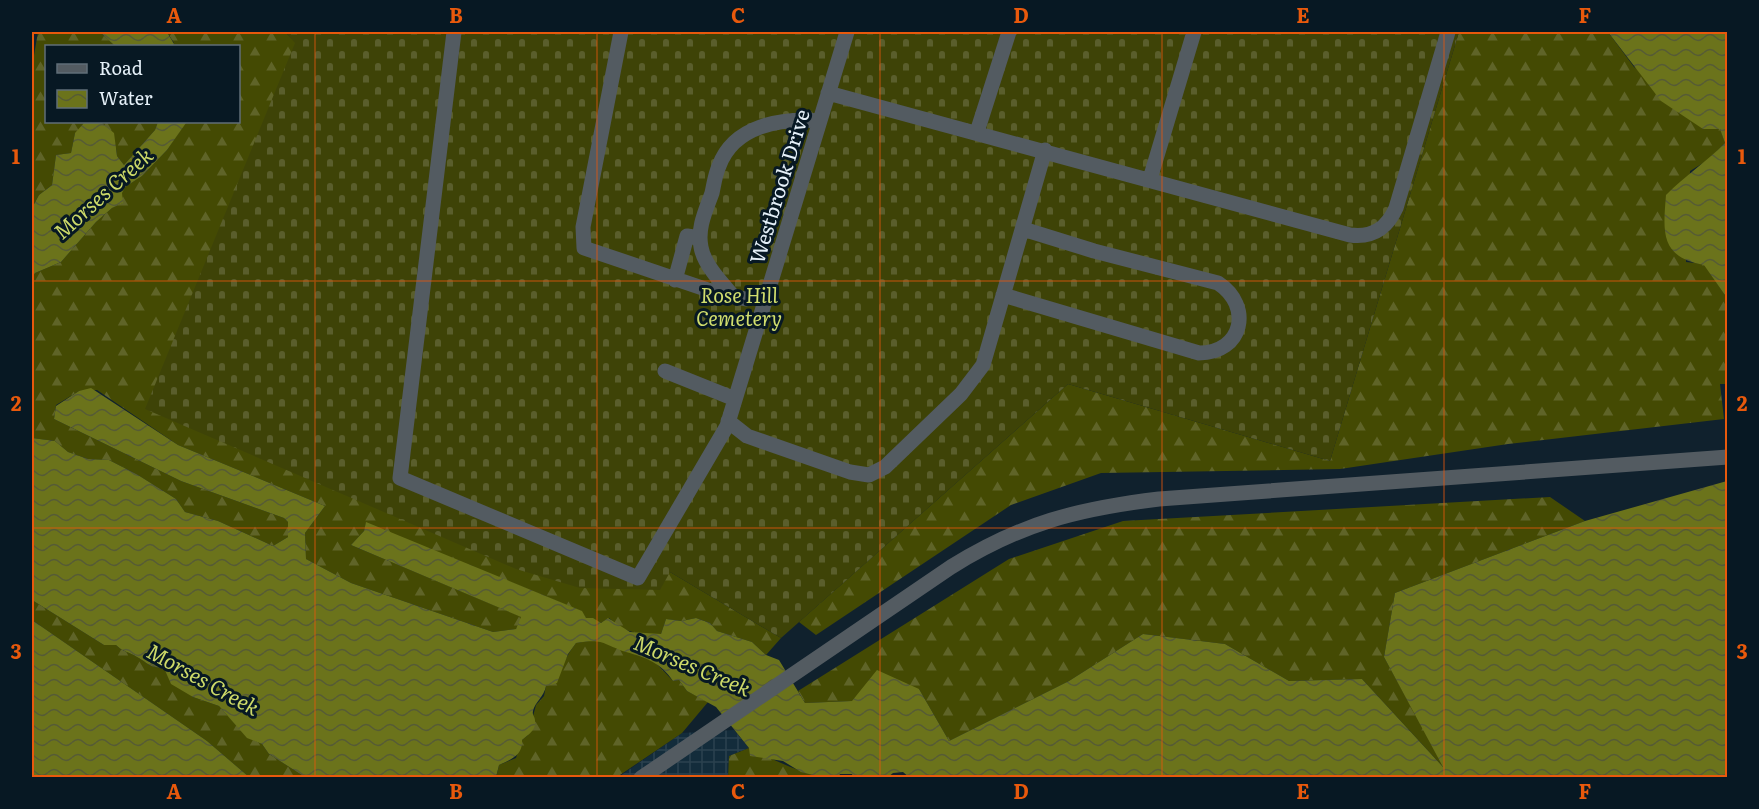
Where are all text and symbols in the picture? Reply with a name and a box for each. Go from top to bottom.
text: A [166,0,182,29]
text: B [449,0,463,29]
text: C [731,0,745,29]
text: D [1013,0,1029,29]
text: E [1296,0,1310,29]
text: F [1579,0,1592,29]
legend [45,45,240,123]
text: Road [99,54,143,81]
text: Water [99,84,153,111]
street label: Westbrook Drive [740,105,816,267]
water label: Morses Creek [45,139,159,245]
text: 1 [12,140,20,170]
text: 1 [1738,140,1746,170]
park label: Rose Hill Cemetery [696,279,782,332]
text: 2 [11,387,22,417]
text: 2 [1737,387,1748,417]
water label: Morses Creek [630,625,757,703]
water label: Morses Creek [142,634,266,722]
text: 3 [10,635,22,665]
text: 3 [1736,635,1748,665]
text: A [166,775,182,805]
text: B [449,775,463,805]
text: C [731,775,745,805]
text: D [1013,775,1029,805]
text: E [1296,775,1310,805]
text: F [1579,775,1592,805]

